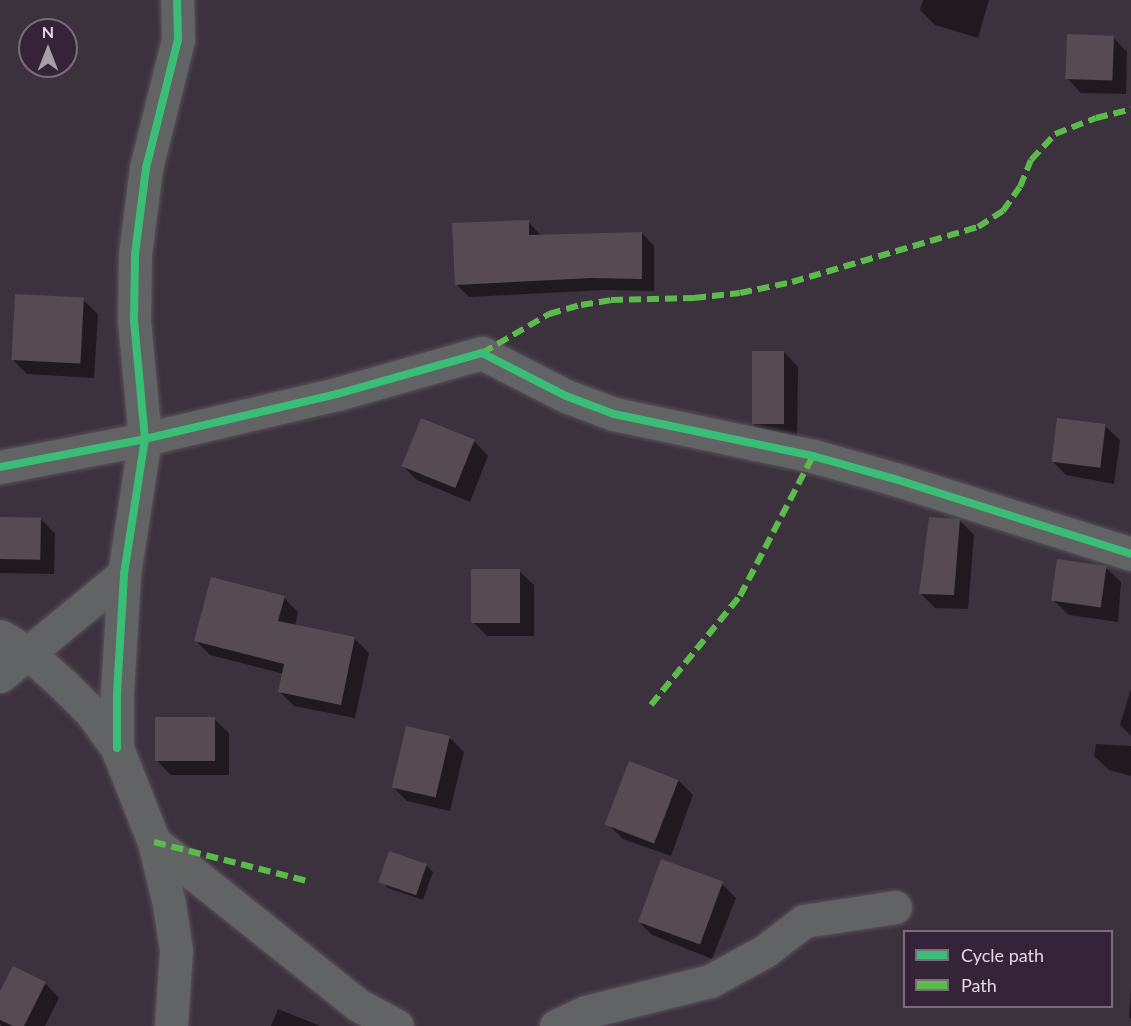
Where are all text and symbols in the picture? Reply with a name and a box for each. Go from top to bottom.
north arrow [18,18,78,78]
text: N [42,22,54,41]
legend [903,930,1113,1008]
text: Cycle path [961,944,1044,966]
text: Path [961,974,997,996]

